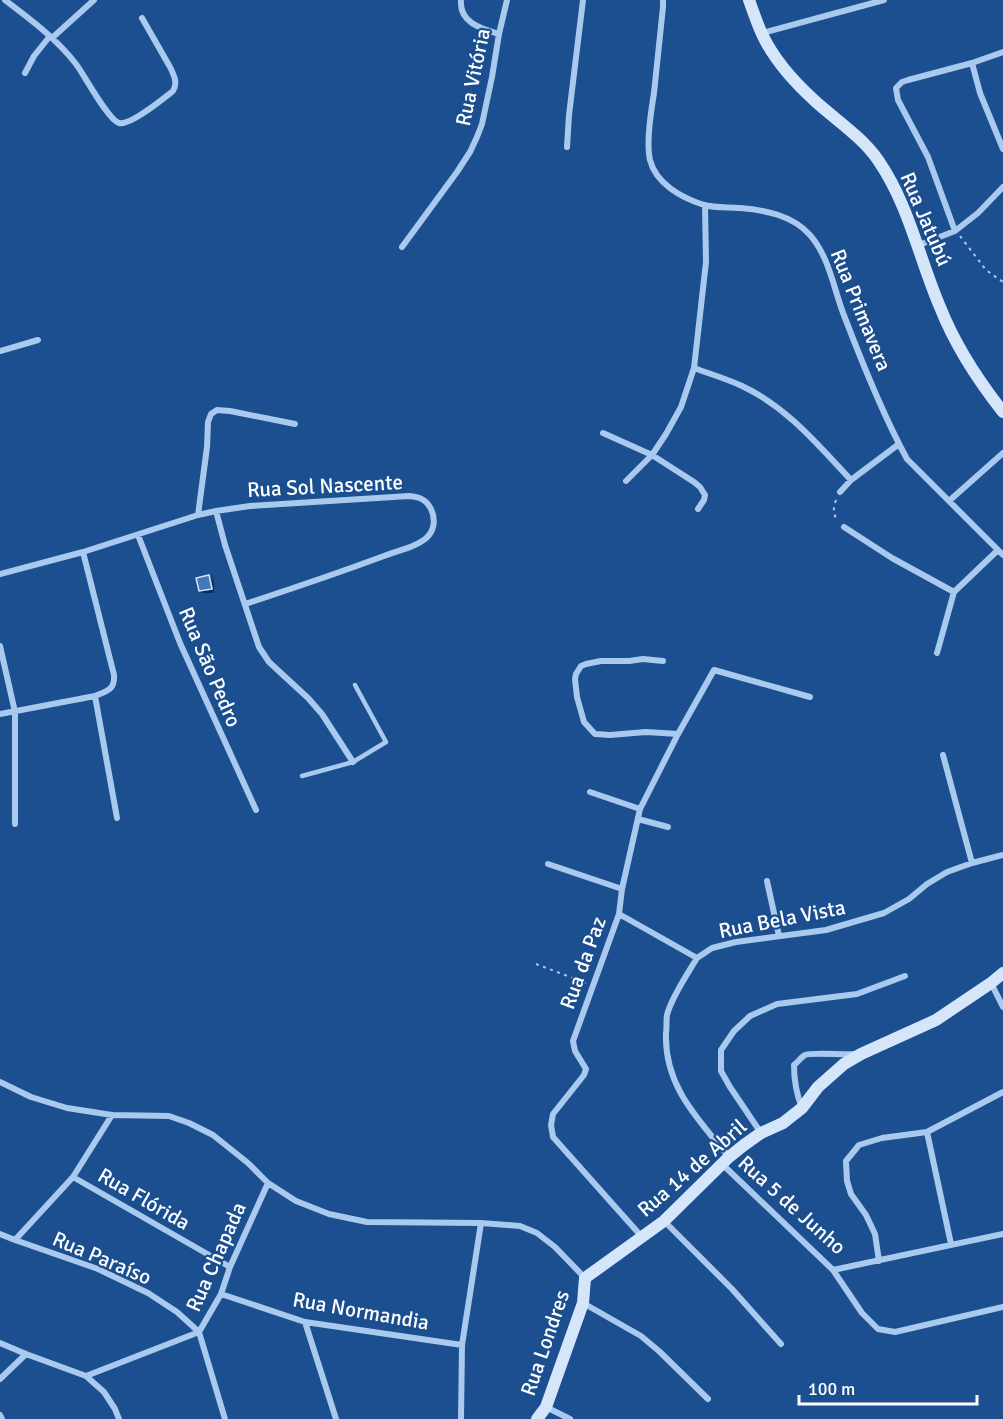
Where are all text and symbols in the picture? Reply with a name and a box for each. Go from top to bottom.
street label: Rua Vitória [450,26,496,128]
street label: Rua Jatubú [895,168,957,270]
street label: Rua Primavera [825,245,897,375]
street label: Rua Sol Nascente [247,469,403,503]
street label: Rua São Pedro [173,603,247,731]
street label: Rua Bela Vista [716,894,848,944]
street label: Rua da Paz [554,913,612,1013]
street label: Rua 14 de Abril [632,1113,752,1223]
street label: Rua 5 de Junho [733,1150,851,1260]
street label: Rua Flórida [93,1162,195,1236]
street label: Rua Chapada [180,1198,252,1316]
street label: Rua Paraíso [49,1226,155,1290]
street label: Rua Normandia [291,1286,431,1336]
street label: Rua Londres [515,1287,575,1399]
scale bar [799,1368,978,1406]
text: 100 m [808,1378,855,1400]

